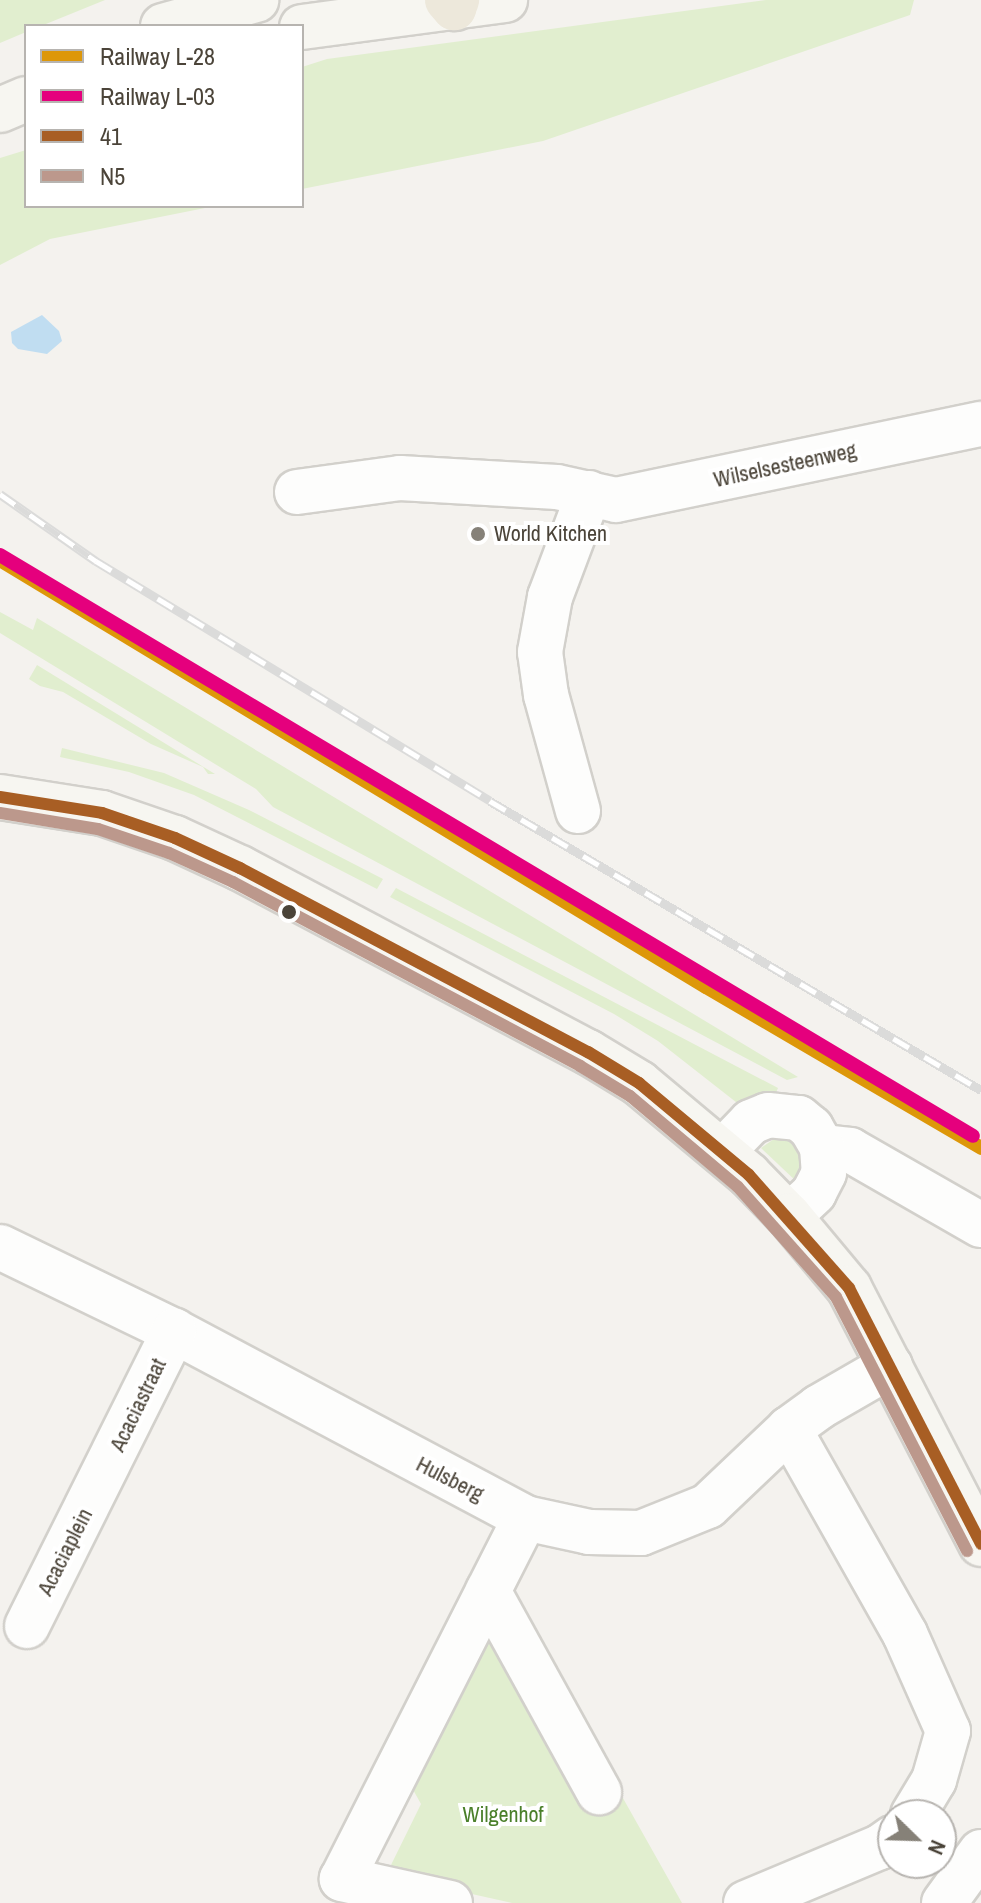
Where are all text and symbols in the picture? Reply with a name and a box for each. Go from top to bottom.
legend [24,24,304,208]
text: Railway L-28 [100,40,215,72]
text: Railway L-03 [100,80,215,112]
text: 41 [100,120,122,152]
text: N5 [100,160,125,192]
street label: Wilselsesteenweg [711,437,859,493]
place label: World Kitchen [494,521,607,547]
marker: World Kitchen [469,525,487,543]
unlabelled marker [281,904,297,920]
street label: Acaciastraat [104,1354,172,1456]
street label: Hulsberg [412,1451,488,1507]
street label: Acaciaplein [32,1504,98,1600]
north arrow [877,1799,957,1879]
park label: Wilgenhof [462,1802,544,1828]
text: N [921,1836,954,1859]

